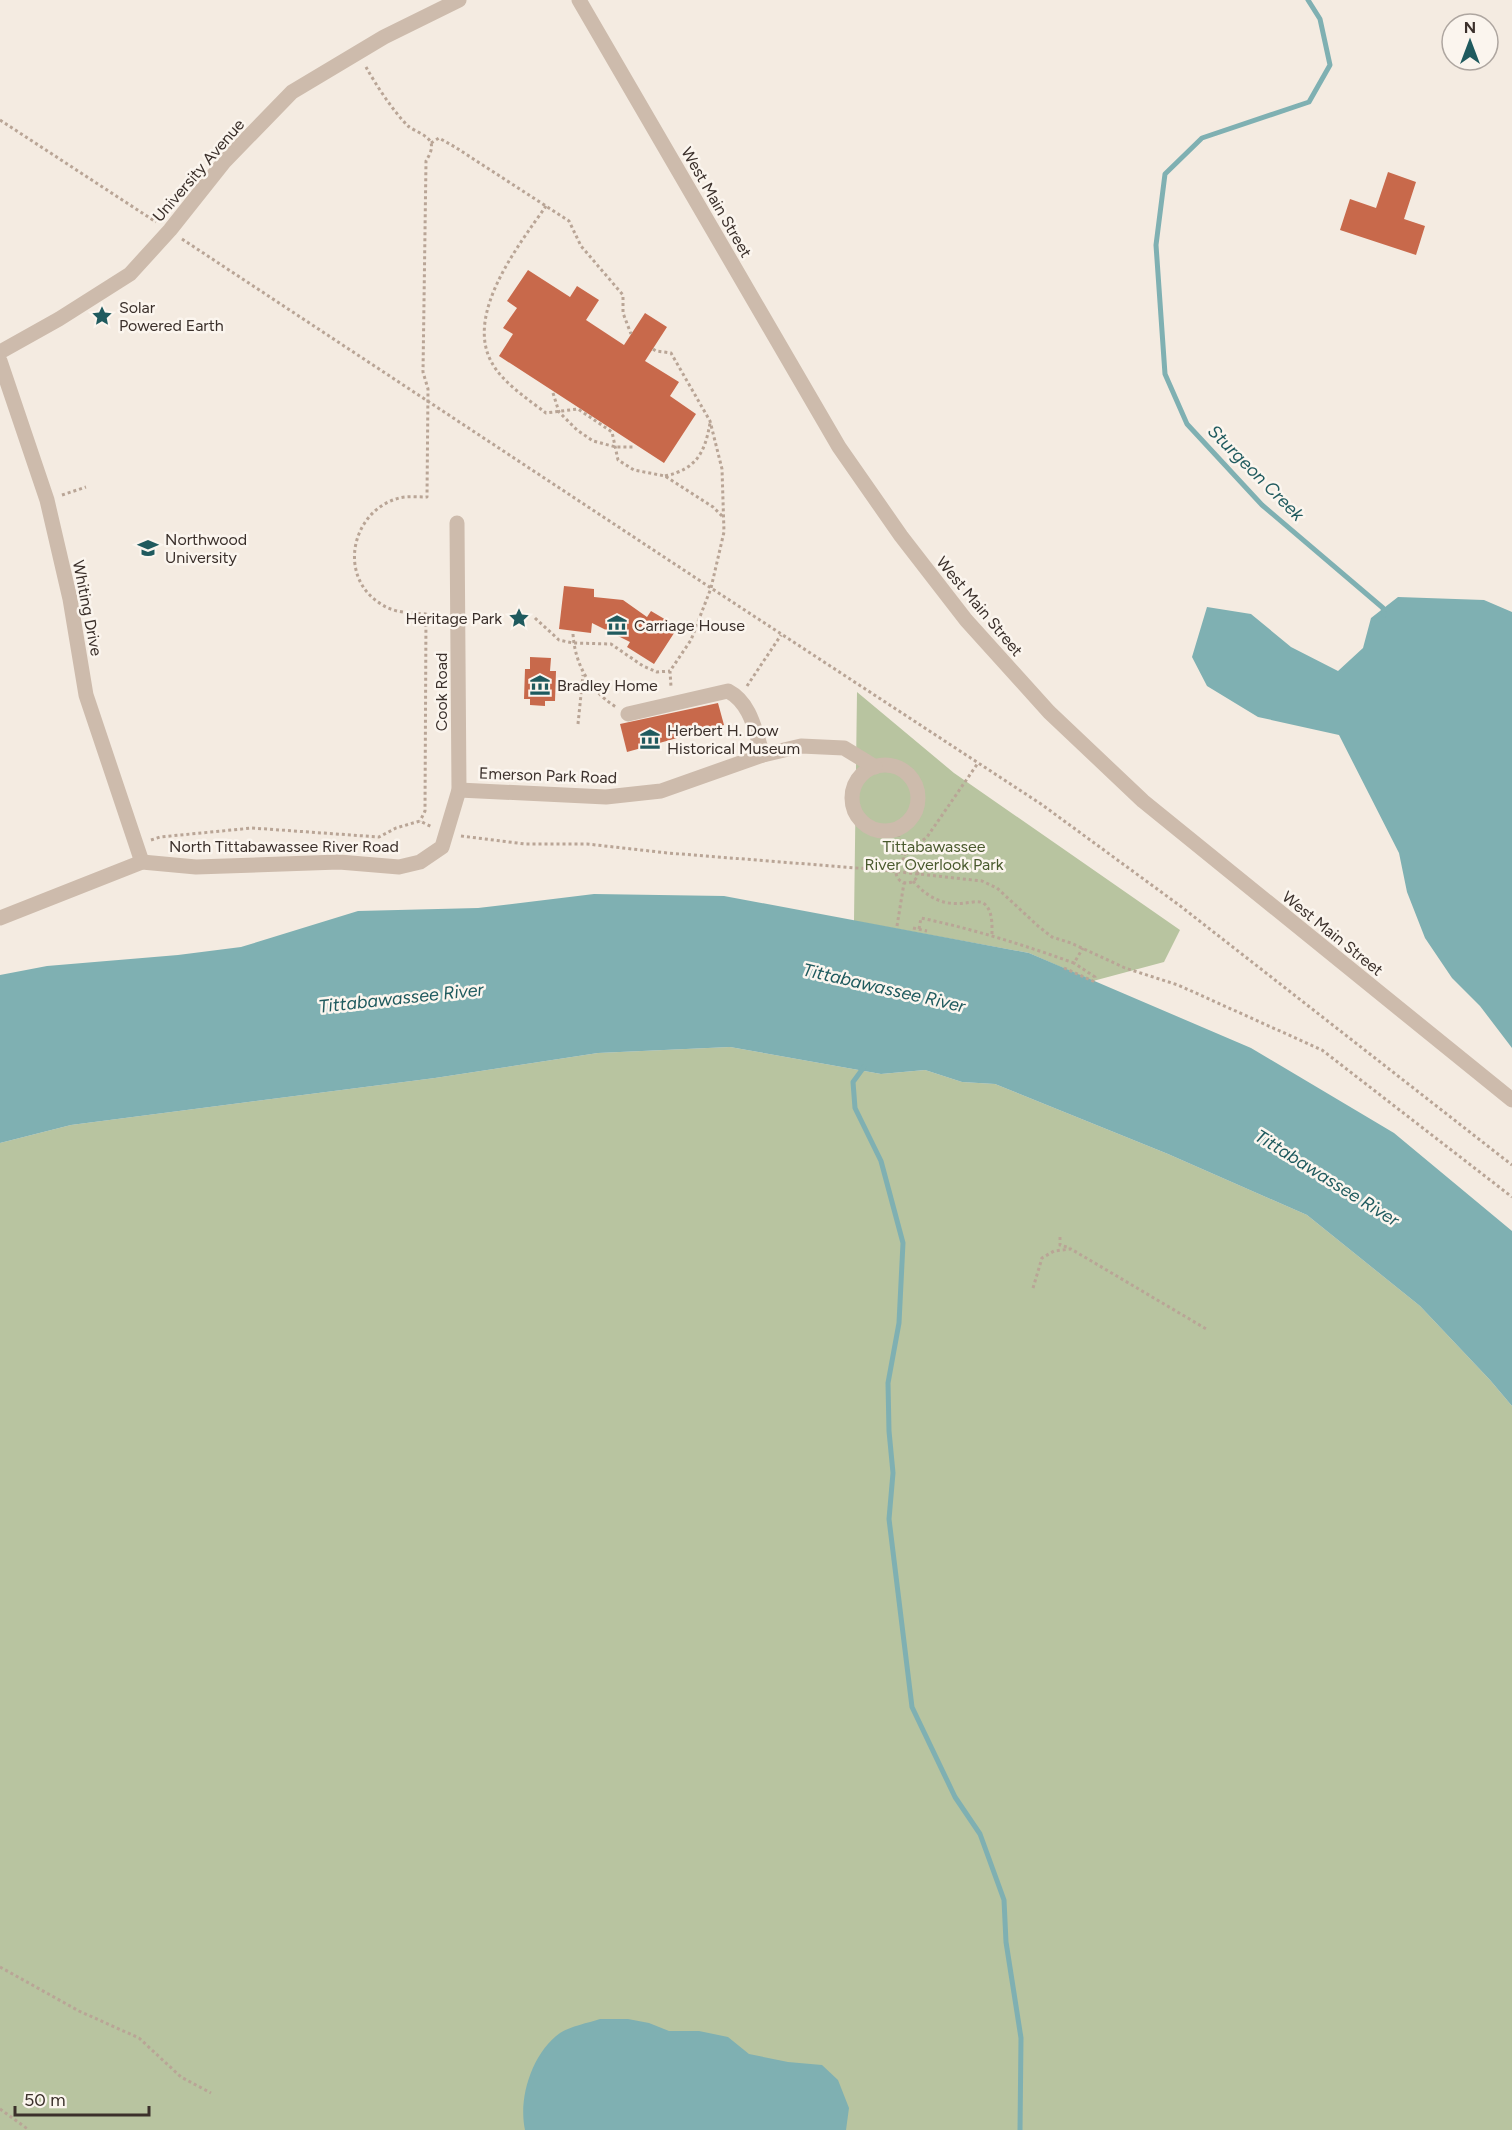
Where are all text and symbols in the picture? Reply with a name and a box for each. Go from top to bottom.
north arrow [1440,12,1500,72]
text: N [1464,18,1476,37]
street label: University Avenue [149,115,248,226]
street label: West Main Street [677,144,756,261]
place label: Solar Powered Earth [119,298,224,335]
place icon: Solar Powered Earth [90,304,114,328]
water label: Sturgeon Creek [1203,420,1310,527]
place label: Northwood University [165,530,247,567]
school or university icon: Northwood University [136,536,160,560]
street label: West Main Street [932,553,1027,660]
street label: Whiting Drive [69,559,106,658]
place icon: Heritage Park [507,606,531,630]
place label: Heritage Park [405,609,502,628]
museum icon: Carriage House [605,613,629,637]
place label: Carriage House [634,616,745,635]
street label: Cook Road [432,653,451,731]
museum icon: Bradley Home [528,673,552,697]
place label: Bradley Home [557,676,658,695]
place label: Herbert H. Dow Historical Museum [667,721,800,758]
museum icon: Herbert H. Dow Historical Museum [638,727,662,751]
street label: Emerson Park Road [479,764,617,787]
street label: North Tittabawassee River Road [169,837,399,856]
park label: Tittabawassee River Overlook Park [865,837,1004,874]
street label: West Main Street [1279,887,1387,980]
water label: Tittabawassee River [801,959,968,1018]
water label: Tittabawassee River [317,978,486,1018]
water label: Tittabawassee River [1251,1125,1404,1232]
scale bar [15,2079,148,2117]
text: 50 m [24,2089,66,2111]

